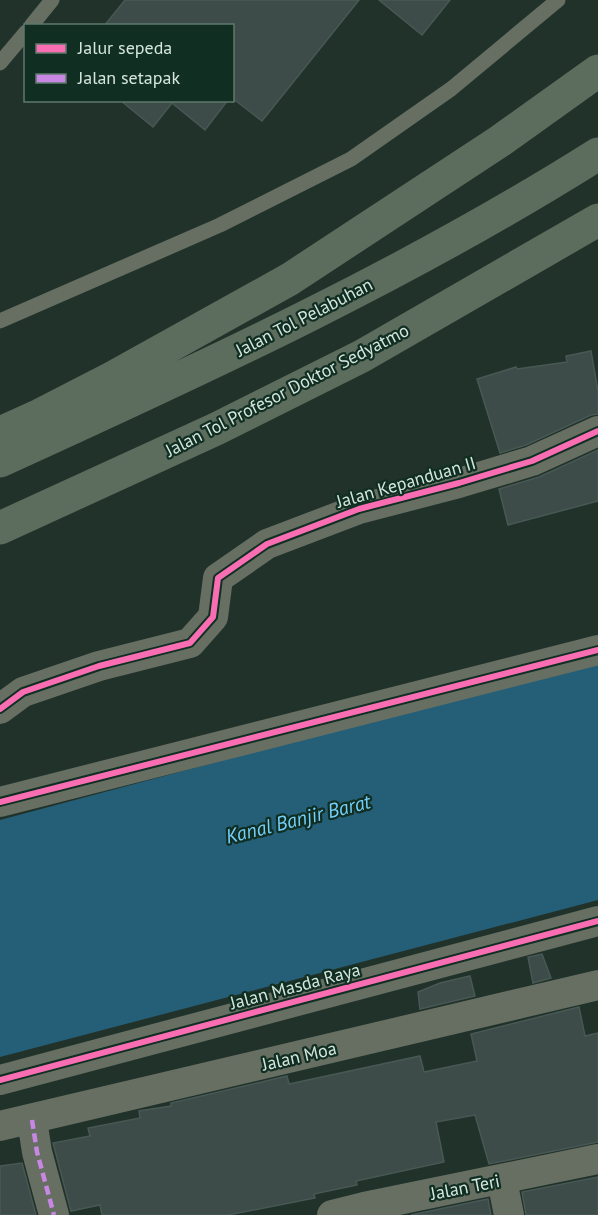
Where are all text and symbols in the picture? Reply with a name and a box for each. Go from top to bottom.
legend [24,24,234,102]
text: Jalur sepeda [77,36,172,59]
text: Jalan setapak [77,66,180,89]
street label: Jalan Tol Pelabuhan [231,273,376,362]
street label: Jalan Tol Profesor Doktor Sedyatmo [160,318,413,462]
street label: Jalan Kepanduan II [333,451,478,513]
water label: Kanal Banjir Barat [223,788,375,850]
street label: Jalan Masda Raya [226,958,363,1015]
street label: Jalan Moa [258,1036,339,1076]
street label: Jalan Teri [427,1169,502,1205]

